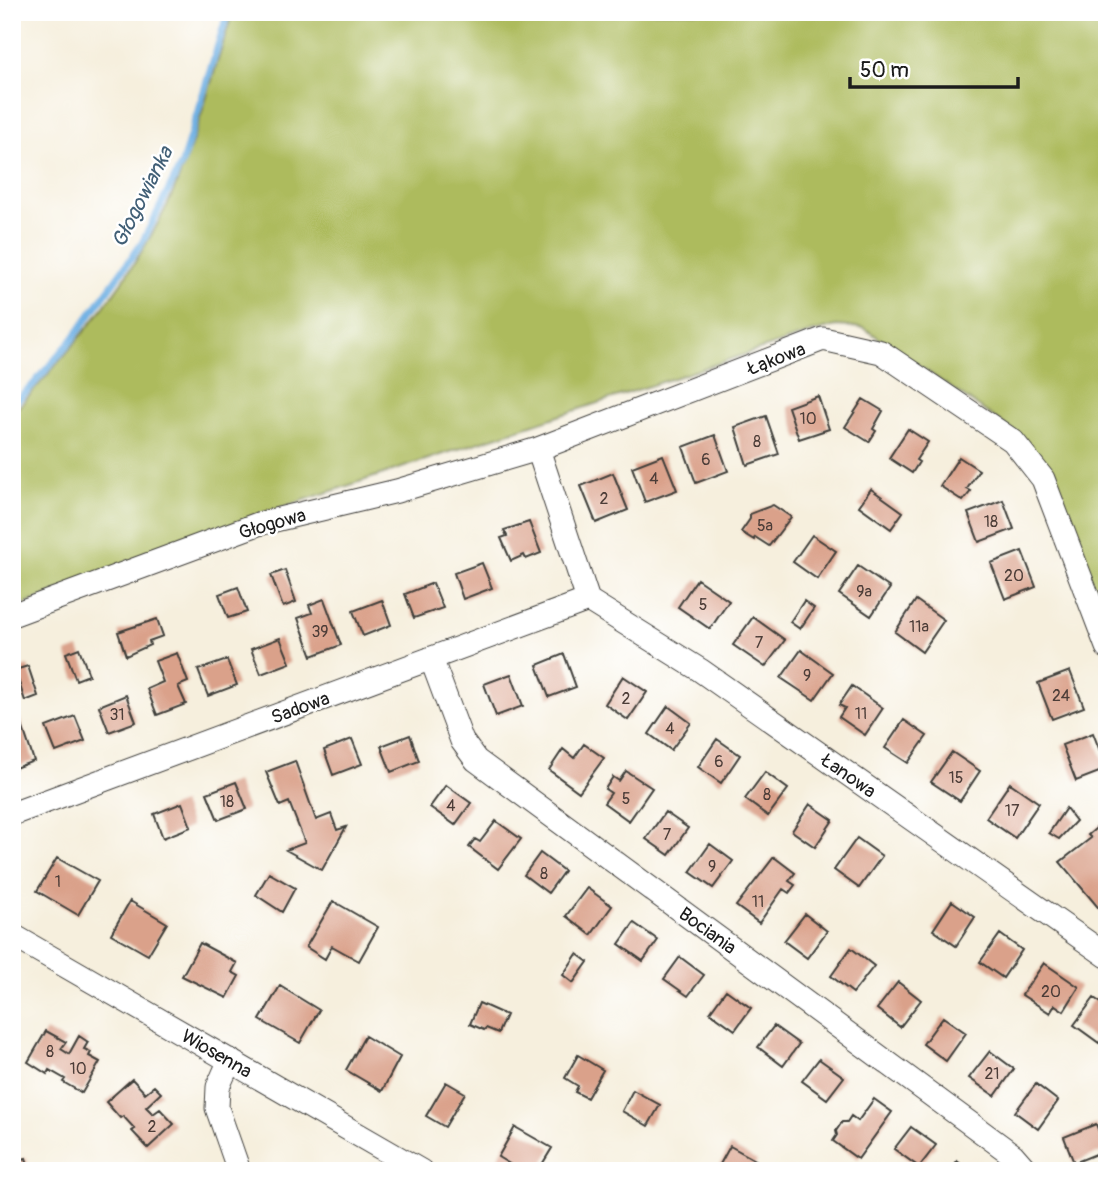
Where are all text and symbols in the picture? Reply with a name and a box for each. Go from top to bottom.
scale bar [850,46,1018,90]
text: 50 m [860,57,909,84]
water label: Głogowianka [106,141,180,252]
street label: Łąkowa [743,337,809,381]
house number: 10 [799,409,817,429]
house number: 8 [753,432,761,452]
house number: 6 [701,450,711,470]
house number: 4 [649,469,659,489]
house number: 2 [600,489,609,509]
street label: Głogowa [236,503,309,545]
house number: 18 [984,512,998,532]
house number: 5a [757,516,773,536]
house number: 20 [1004,566,1024,586]
house number: 9a [856,582,872,602]
house number: 5 [699,595,707,615]
house number: 11a [909,617,929,637]
house number: 39 [311,622,329,642]
house number: 7 [755,633,764,653]
house number: 9 [803,666,811,686]
street label: Sadowa [268,686,333,730]
house number: 24 [1052,686,1070,706]
house number: 2 [622,689,631,709]
house number: 11 [855,704,867,724]
house number: 31 [109,705,125,725]
house number: 4 [665,719,675,739]
street label: Łanowa [815,748,881,804]
house number: 6 [714,752,724,772]
house number: 15 [949,768,963,788]
house number: 8 [763,785,771,805]
house number: 5 [622,789,630,809]
house number: 18 [220,792,234,812]
house number: 4 [446,796,456,816]
house number: 17 [1005,801,1020,821]
house number: 7 [663,825,672,845]
house number: 9 [708,857,716,877]
house number: 8 [540,864,548,884]
house number: 1 [55,872,61,892]
house number: 11 [752,892,764,912]
street label: Bociania [674,902,741,960]
house number: 20 [1041,982,1061,1002]
street label: Wiosenna [177,1024,256,1084]
house number: 8 [46,1042,54,1062]
house number: 10 [69,1059,87,1079]
house number: 21 [984,1064,1000,1084]
house number: 2 [148,1117,157,1137]

